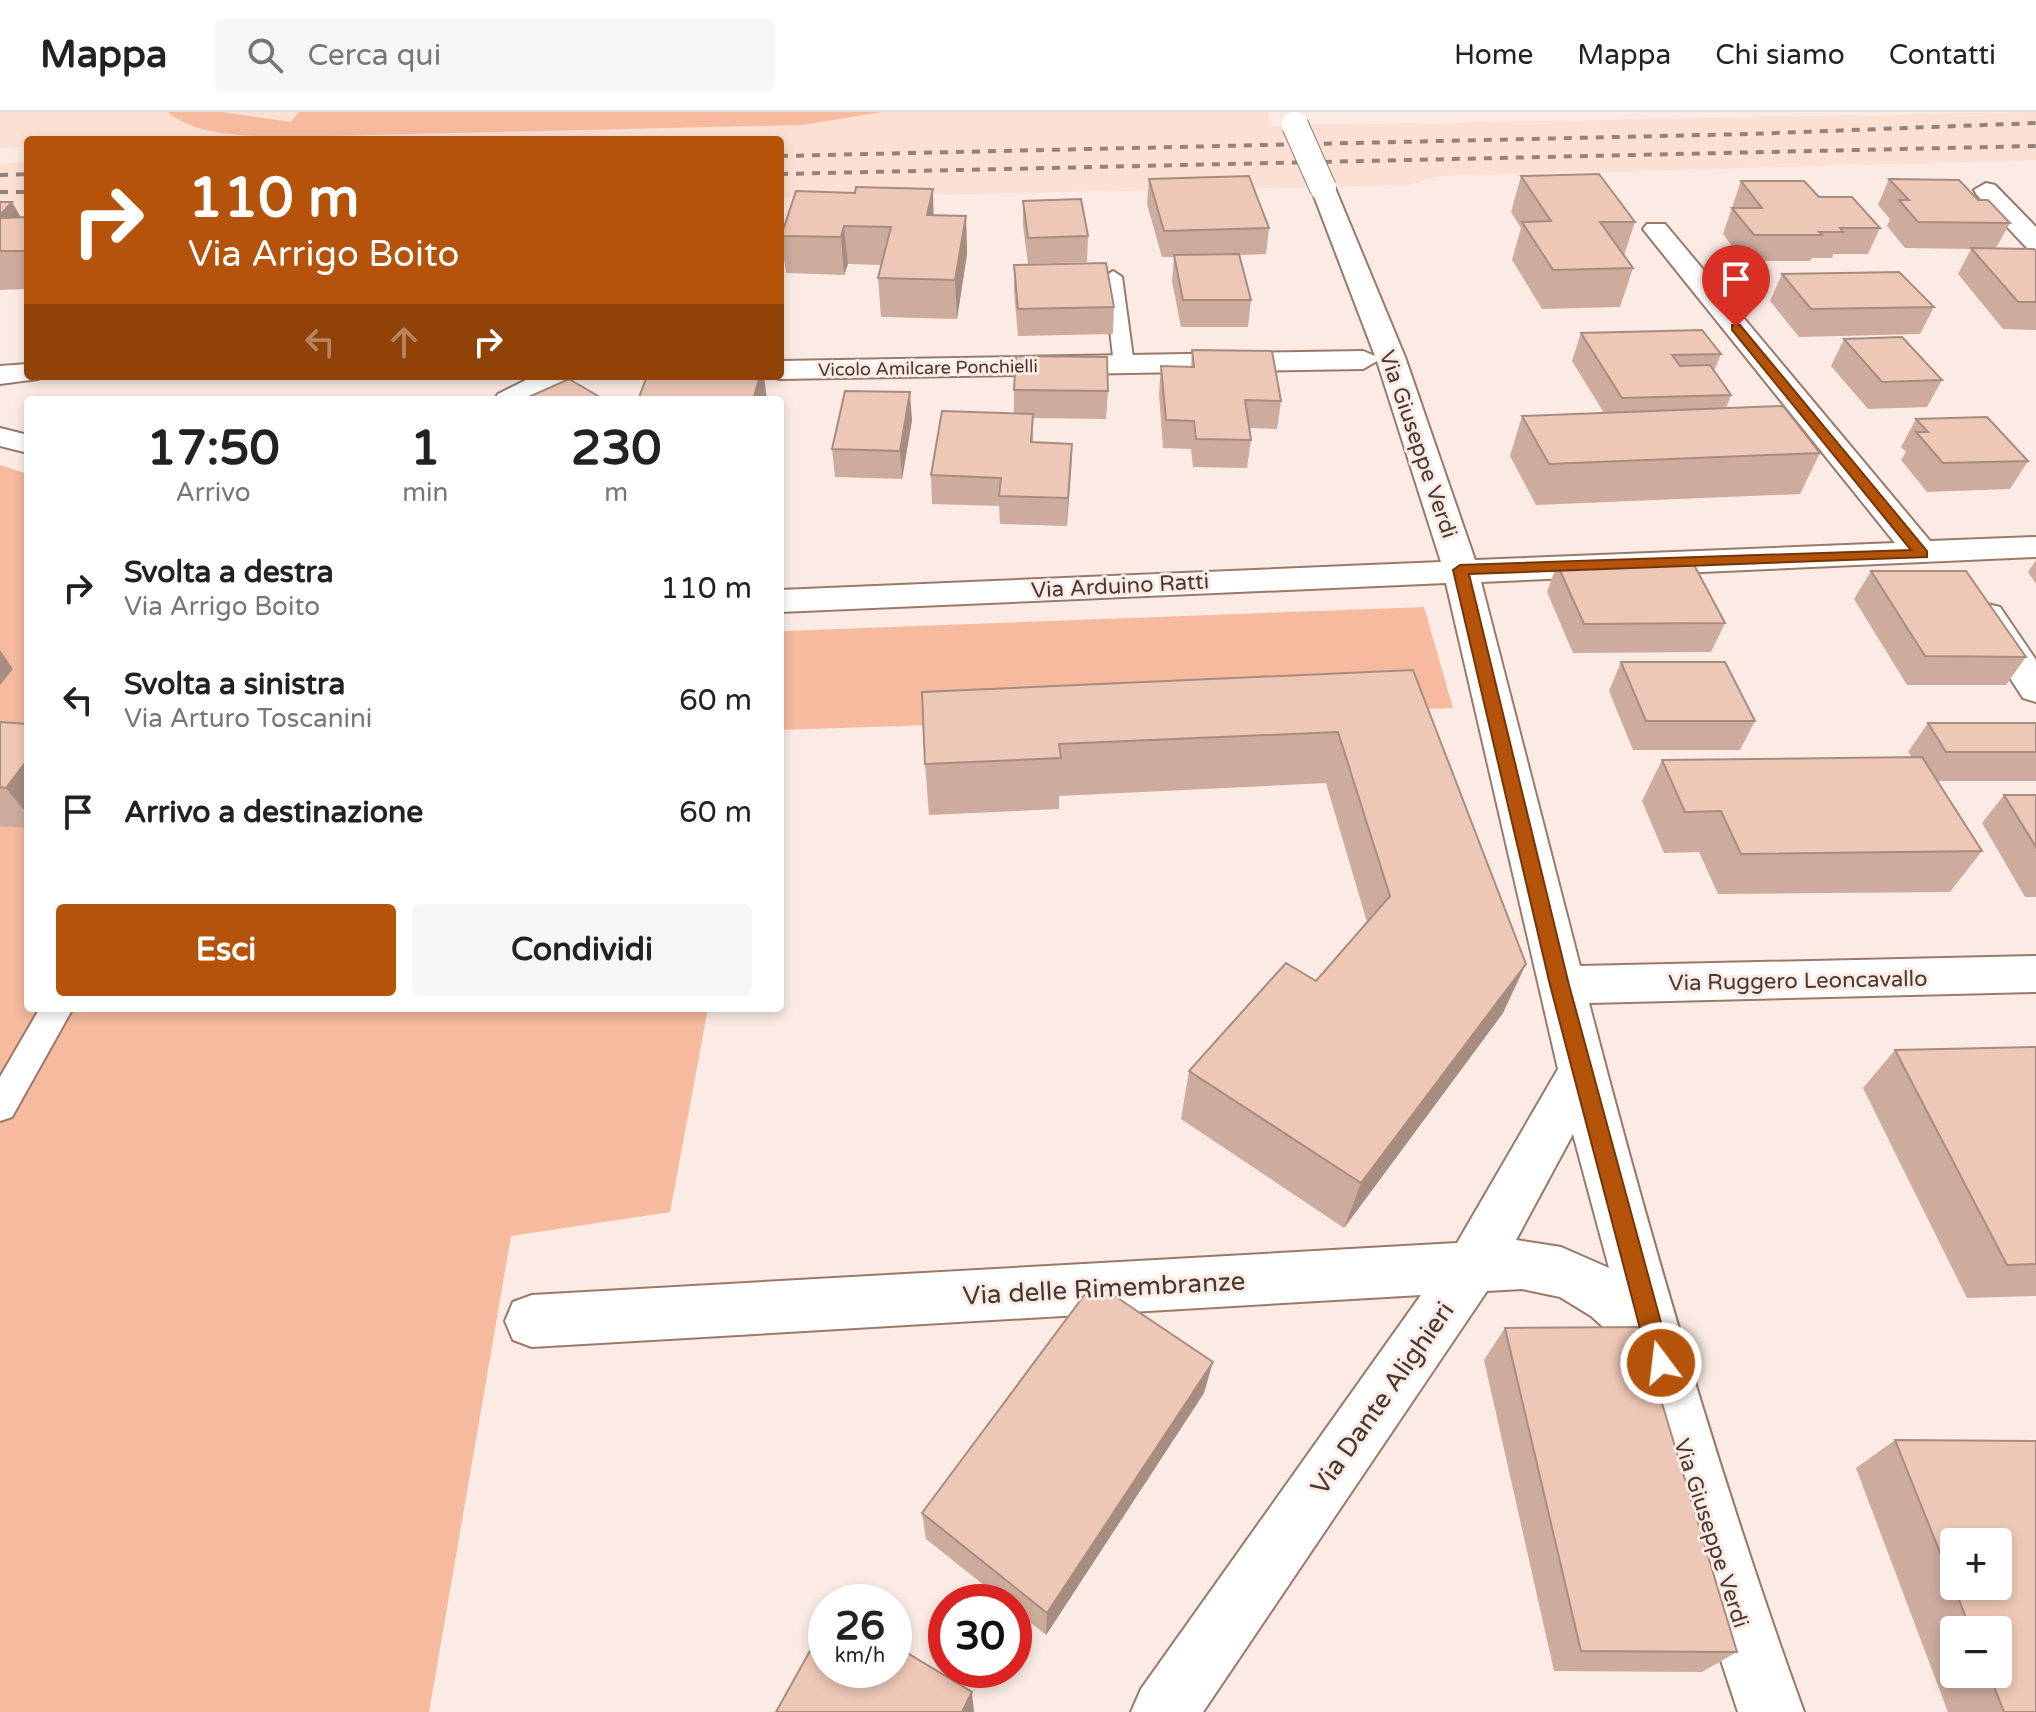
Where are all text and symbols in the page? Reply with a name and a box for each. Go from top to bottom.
search box [215,19,775,91]
text: Mappa [40,32,167,78]
icon: search [243,33,287,77]
text: Cerca qui [307,37,441,74]
text: Home [1454,38,1533,72]
text: Mappa [1577,38,1671,72]
text: Chi siamo [1715,38,1845,72]
text: Contatti [1889,38,1996,72]
text: 110 m [188,165,359,232]
icon: right [56,168,160,272]
text: Via Arrigo Boito [188,233,459,276]
pin [1702,245,1770,327]
icon: arrive [1714,257,1758,301]
icon: left [298,320,342,364]
icon: ahead [382,320,426,364]
icon: right [466,320,510,364]
street label: Via Giuseppe Verdi [1374,347,1462,542]
street label: Vicolo Amilcare Ponchielli [818,355,1038,381]
text: 17:50 [147,420,280,478]
text: 1 [410,420,440,478]
text: 230 [571,420,661,478]
text: Arrivo [176,477,251,508]
text: min [402,477,448,508]
text: m [604,477,628,508]
text: Svolta a destra [124,554,334,591]
icon: right [56,566,100,610]
street label: Via Arduino Ratti [1030,568,1210,604]
text: 110 m [660,570,752,607]
text: Via Arrigo Boito [124,591,320,622]
text: Svolta a sinistra [124,666,345,703]
icon: left [56,678,100,722]
text: 60 m [679,682,752,719]
text: Via Arturo Toscanini [124,703,372,734]
icon: arrive [56,790,100,834]
text: Arrivo a destinazione [124,794,423,831]
text: 60 m [679,794,752,831]
button: Esci [56,904,396,996]
button: Condividi [412,904,752,996]
street label: Via Ruggero Leoncavallo [1668,966,1928,996]
street label: Via delle Rimembranze [962,1266,1246,1311]
street label: Via Dante Alighieri [1304,1296,1461,1501]
position arrow [1619,1321,1703,1405]
street label: Via Giuseppe Verdi [1668,1436,1754,1631]
map controls [1940,1528,2012,1688]
button: + [1940,1528,2012,1600]
speed limit sign: 30 [928,1584,1032,1688]
text: 26 [835,1602,885,1650]
button: − [1940,1616,2012,1688]
text: km/h [835,1644,885,1668]

